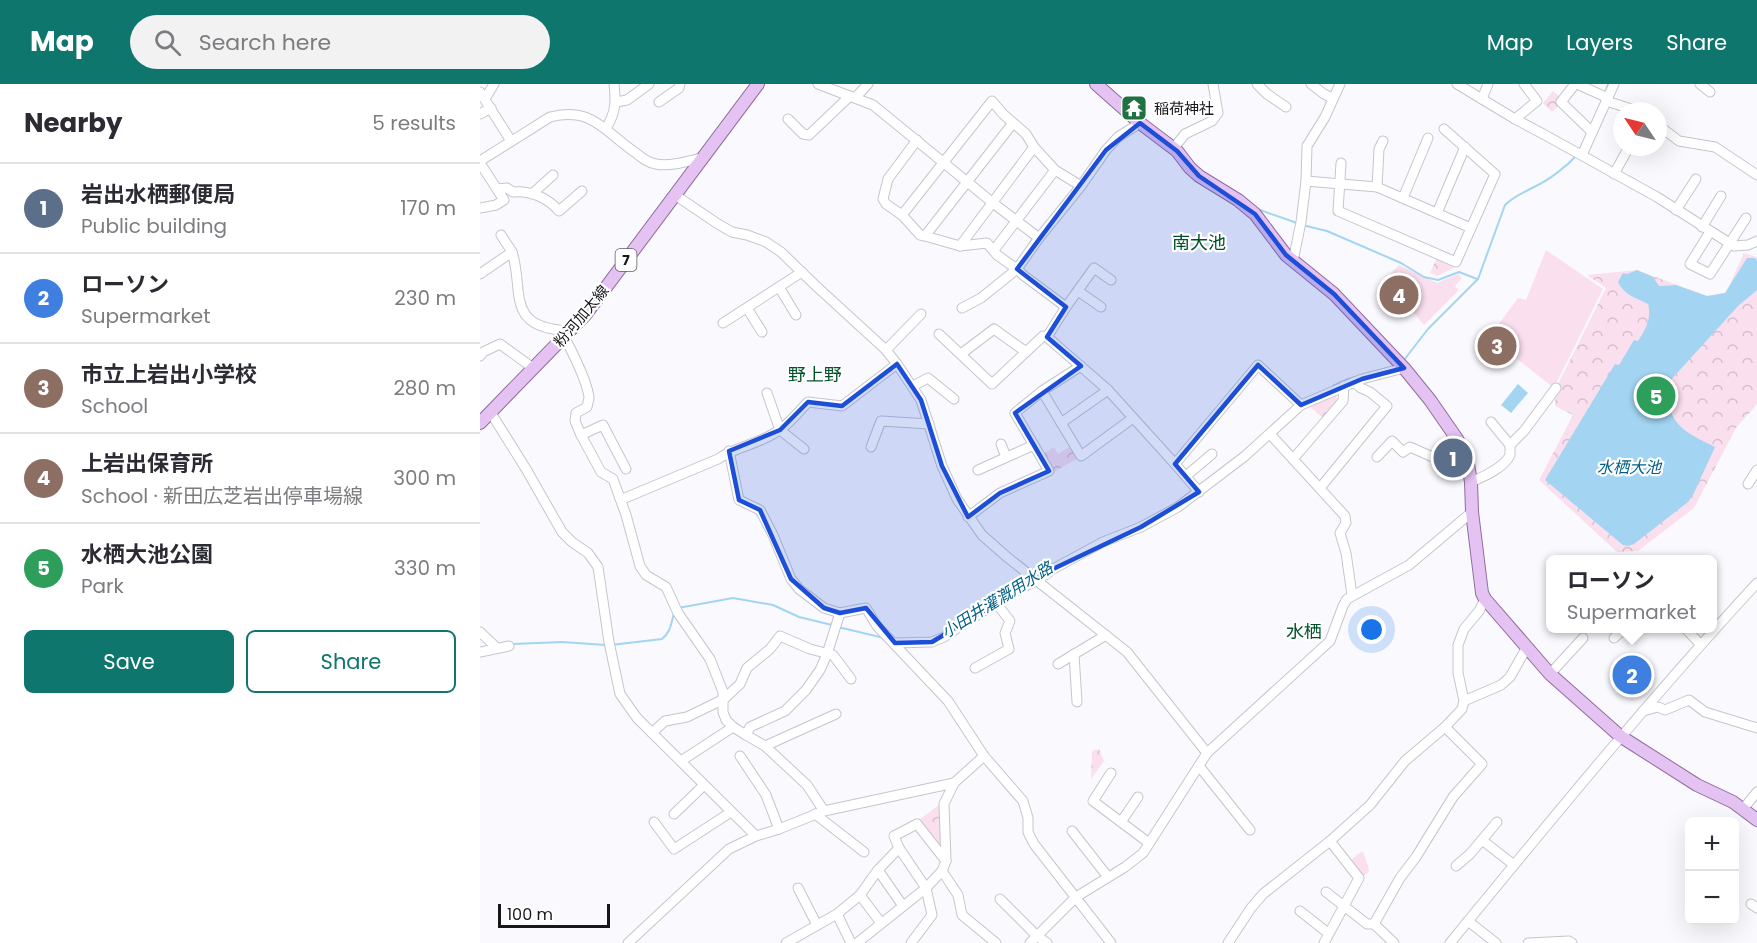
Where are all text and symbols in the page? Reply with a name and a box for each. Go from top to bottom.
search box [130,15,550,69]
text: Map [30,22,94,61]
icon: search [151,26,184,59]
text: Search here [199,27,331,58]
text: Map [1487,28,1533,57]
text: Layers [1566,28,1633,57]
text: Share [1666,28,1727,57]
temple icon: 稲荷神社 [1119,93,1149,123]
place label: 稲荷神社 [1154,98,1214,119]
north arrow [1613,102,1667,156]
text: Nearby [24,105,122,141]
text: 5 results [372,109,456,137]
text: 岩出水栖郵便局 [81,179,235,210]
text: 1 [40,194,47,222]
text: 170 m [400,194,456,222]
text: Public building [81,212,227,240]
district label: 南大池 [1172,230,1226,255]
road number: 7 [616,249,636,271]
text: ローソン [81,269,169,300]
pin: 4 [1380,272,1418,318]
street label: 粉河加太線 [549,281,613,351]
text: 2 [38,284,49,312]
text: 230 m [394,284,456,312]
text: Supermarket [81,302,210,330]
pin: 3 [1478,324,1516,368]
text: 市立上岩出小学校 [81,359,257,390]
district label: 野上野 [788,362,842,387]
text: 3 [37,374,50,402]
text: 280 m [393,374,456,402]
pin: 5 [1636,374,1676,418]
text: School [81,392,148,420]
pin: 1 [1434,436,1472,481]
text: 上岩出保育所 [81,448,213,479]
water label: 水栖大池 [1597,456,1663,479]
text: 4 [37,464,50,492]
text: 300 m [393,464,456,492]
text: School · 新田広芝岩出停車場線 [81,482,363,510]
text: 水栖大池公園 [81,539,213,570]
text: 5 [37,554,50,582]
text: 330 m [394,554,456,582]
water label: 小田井灌漑用水路 [937,555,1059,644]
popup [1546,555,1717,633]
text: ローソン [1567,565,1655,596]
text: Park [81,572,124,600]
text: Supermarket [1567,598,1696,626]
your location [1357,615,1386,644]
district label: 水栖 [1286,619,1322,644]
button: Save [24,630,234,693]
button: Share [246,630,456,693]
pin: 2 [1612,652,1652,698]
map controls [1685,817,1739,925]
button: + [1685,817,1739,871]
button: − [1685,871,1739,925]
scale bar [498,901,610,928]
text: 100 m [507,903,553,926]

